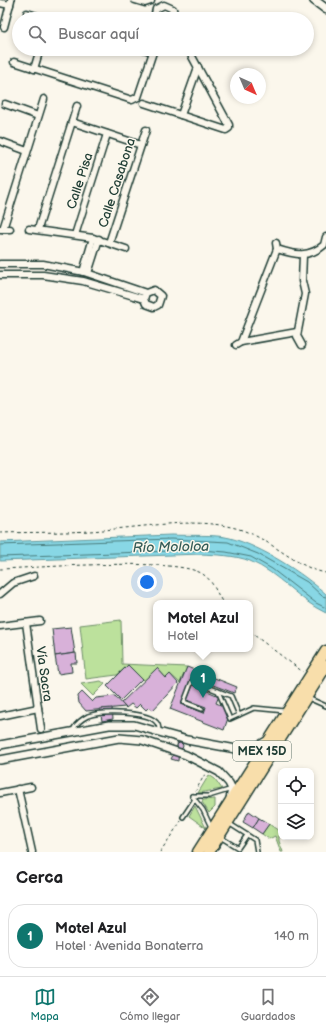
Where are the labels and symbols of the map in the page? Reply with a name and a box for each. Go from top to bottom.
north arrow [230,68,266,104]
street label: Calle Casabona [95,136,139,230]
street label: Calle Pisa [63,151,97,211]
water label: Río Mololoa [133,538,209,556]
your location [137,572,157,592]
street label: Vía Sacra [32,645,56,703]
pin: 1 [190,665,216,698]
road number: MEX 15D [233,741,291,761]

